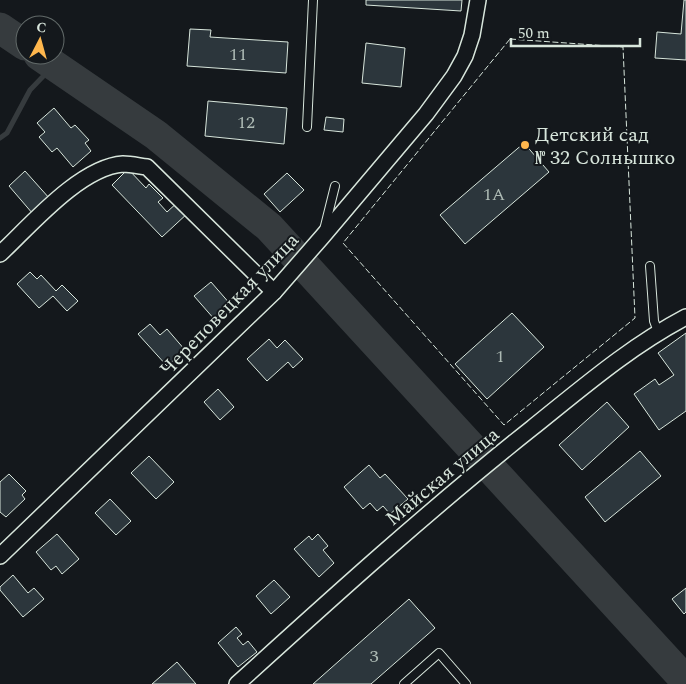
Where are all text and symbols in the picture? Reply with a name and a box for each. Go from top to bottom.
north arrow [15,15,65,65]
scale bar [511,15,640,47]
text: С [35,17,47,39]
text: 50 m [518,22,550,45]
house number: 11 [229,41,247,68]
house number: 12 [237,109,255,136]
place label: Детский сад № 32 Солнышко [535,120,675,173]
marker: Детский сад № 32 Солнышко [519,139,531,151]
house number: 1А [483,181,505,208]
street label: Череповецкая улица [153,226,306,383]
house number: 1 [496,343,505,370]
street label: Майская улица [379,420,506,534]
house number: 3 [370,643,379,670]

